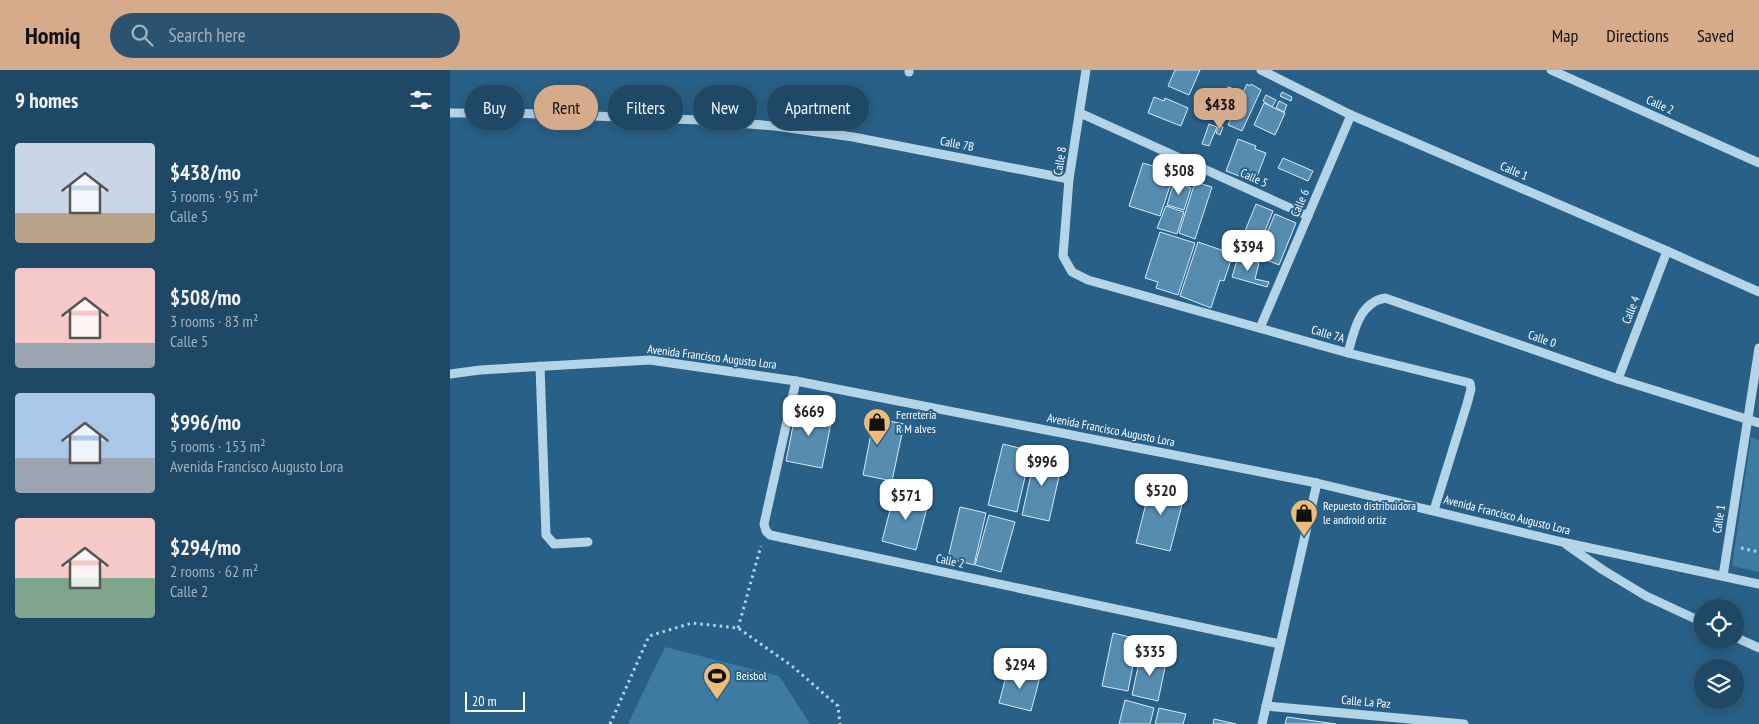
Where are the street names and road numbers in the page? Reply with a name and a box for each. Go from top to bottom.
street label: Calle 2 [1644,92,1676,117]
street label: Calle 7B [939,133,976,154]
street label: Calle 8 [1050,146,1069,176]
street label: Calle 1 [1498,158,1530,183]
street label: Calle 5 [1238,165,1270,190]
street label: Calle 6 [1287,187,1312,219]
street label: Calle 4 [1618,293,1643,326]
street label: Calle 7A [1310,322,1347,346]
street label: Calle 0 [1526,327,1558,350]
street label: Avenida Francisco Augusto Lora [647,341,778,372]
street label: Avenida Francisco Augusto Lora [1046,410,1177,449]
street label: Avenida Francisco Augusto Lora [1442,492,1572,538]
street label: Calle 1 [1709,504,1728,534]
street label: Calle 2 [935,550,966,571]
street label: Calle La Paz [1341,692,1391,711]

